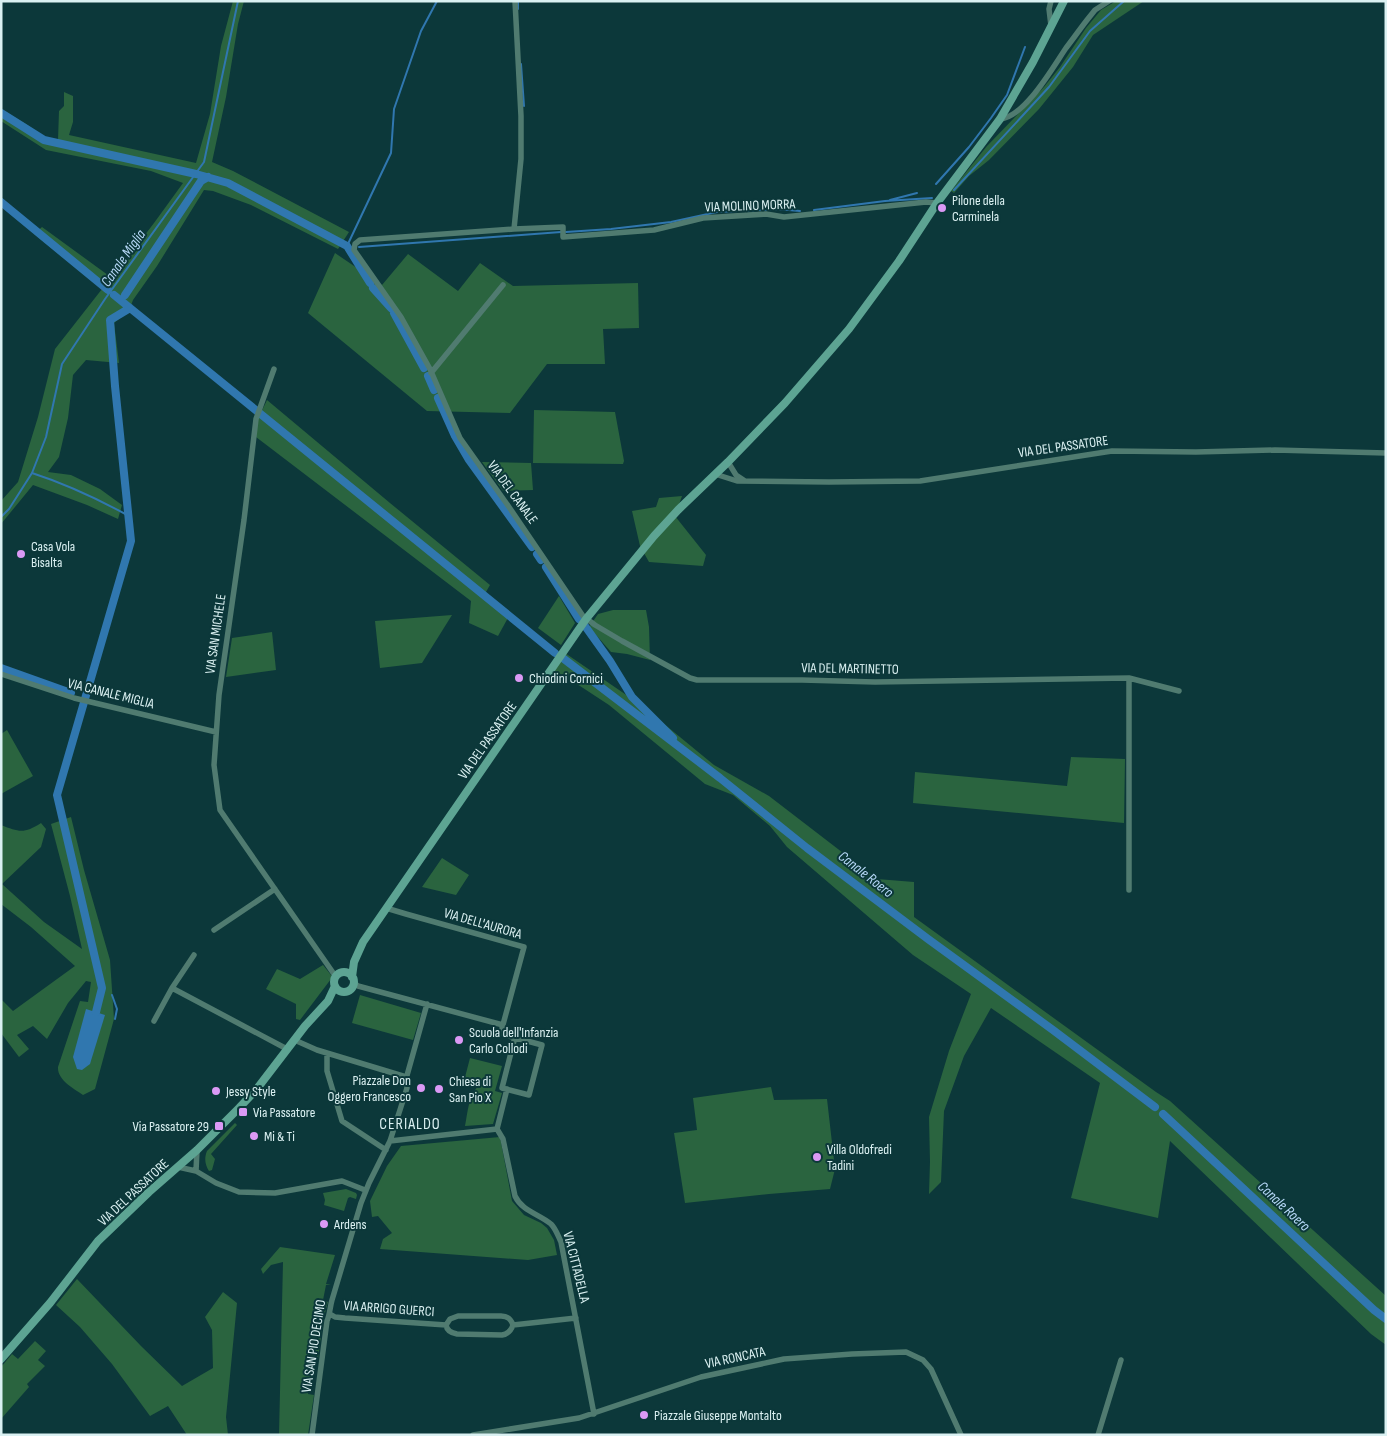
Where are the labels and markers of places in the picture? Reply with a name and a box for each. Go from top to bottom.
place label: Pilone della Carminela [952,192,1005,225]
marker: Pilone della Carminela [936,202,948,214]
place label: Casa Vola Bisalta [31,538,75,571]
marker: Casa Vola Bisalta [15,548,27,560]
place label: Chiodini Cornici [529,670,603,687]
marker: Chiodini Cornici [513,672,525,684]
place label: Scuola dell'Infanzia Carlo Collodi [469,1024,558,1057]
marker: Scuola dell'Infanzia Carlo Collodi [453,1034,465,1046]
place label: Piazzale Don Oggero Francesco [328,1072,411,1105]
place label: Chiesa di San Pio X [449,1073,491,1106]
marker: Piazzale Don Oggero Francesco [415,1082,427,1094]
place label: Jessy Style [225,1083,276,1100]
marker: Chiesa di San Pio X [433,1083,445,1095]
marker: Jessy Style [210,1085,222,1097]
place label: Via Passatore [253,1104,315,1121]
marker: Via Passatore [237,1106,249,1118]
place label: Via Passatore 29 [133,1118,209,1135]
marker: Via Passatore 29 [213,1120,225,1132]
place label: Mi & Ti [264,1128,295,1145]
marker: Mi & Ti [248,1130,260,1142]
place label: Villa Oldofredi Tadini [827,1141,892,1174]
marker: Villa Oldofredi Tadini [811,1151,823,1163]
place label: Ardens [333,1216,367,1233]
marker: Ardens [318,1218,330,1230]
place label: Piazzale Giuseppe Montalto [654,1407,782,1424]
marker: Piazzale Giuseppe Montalto [638,1409,650,1421]

